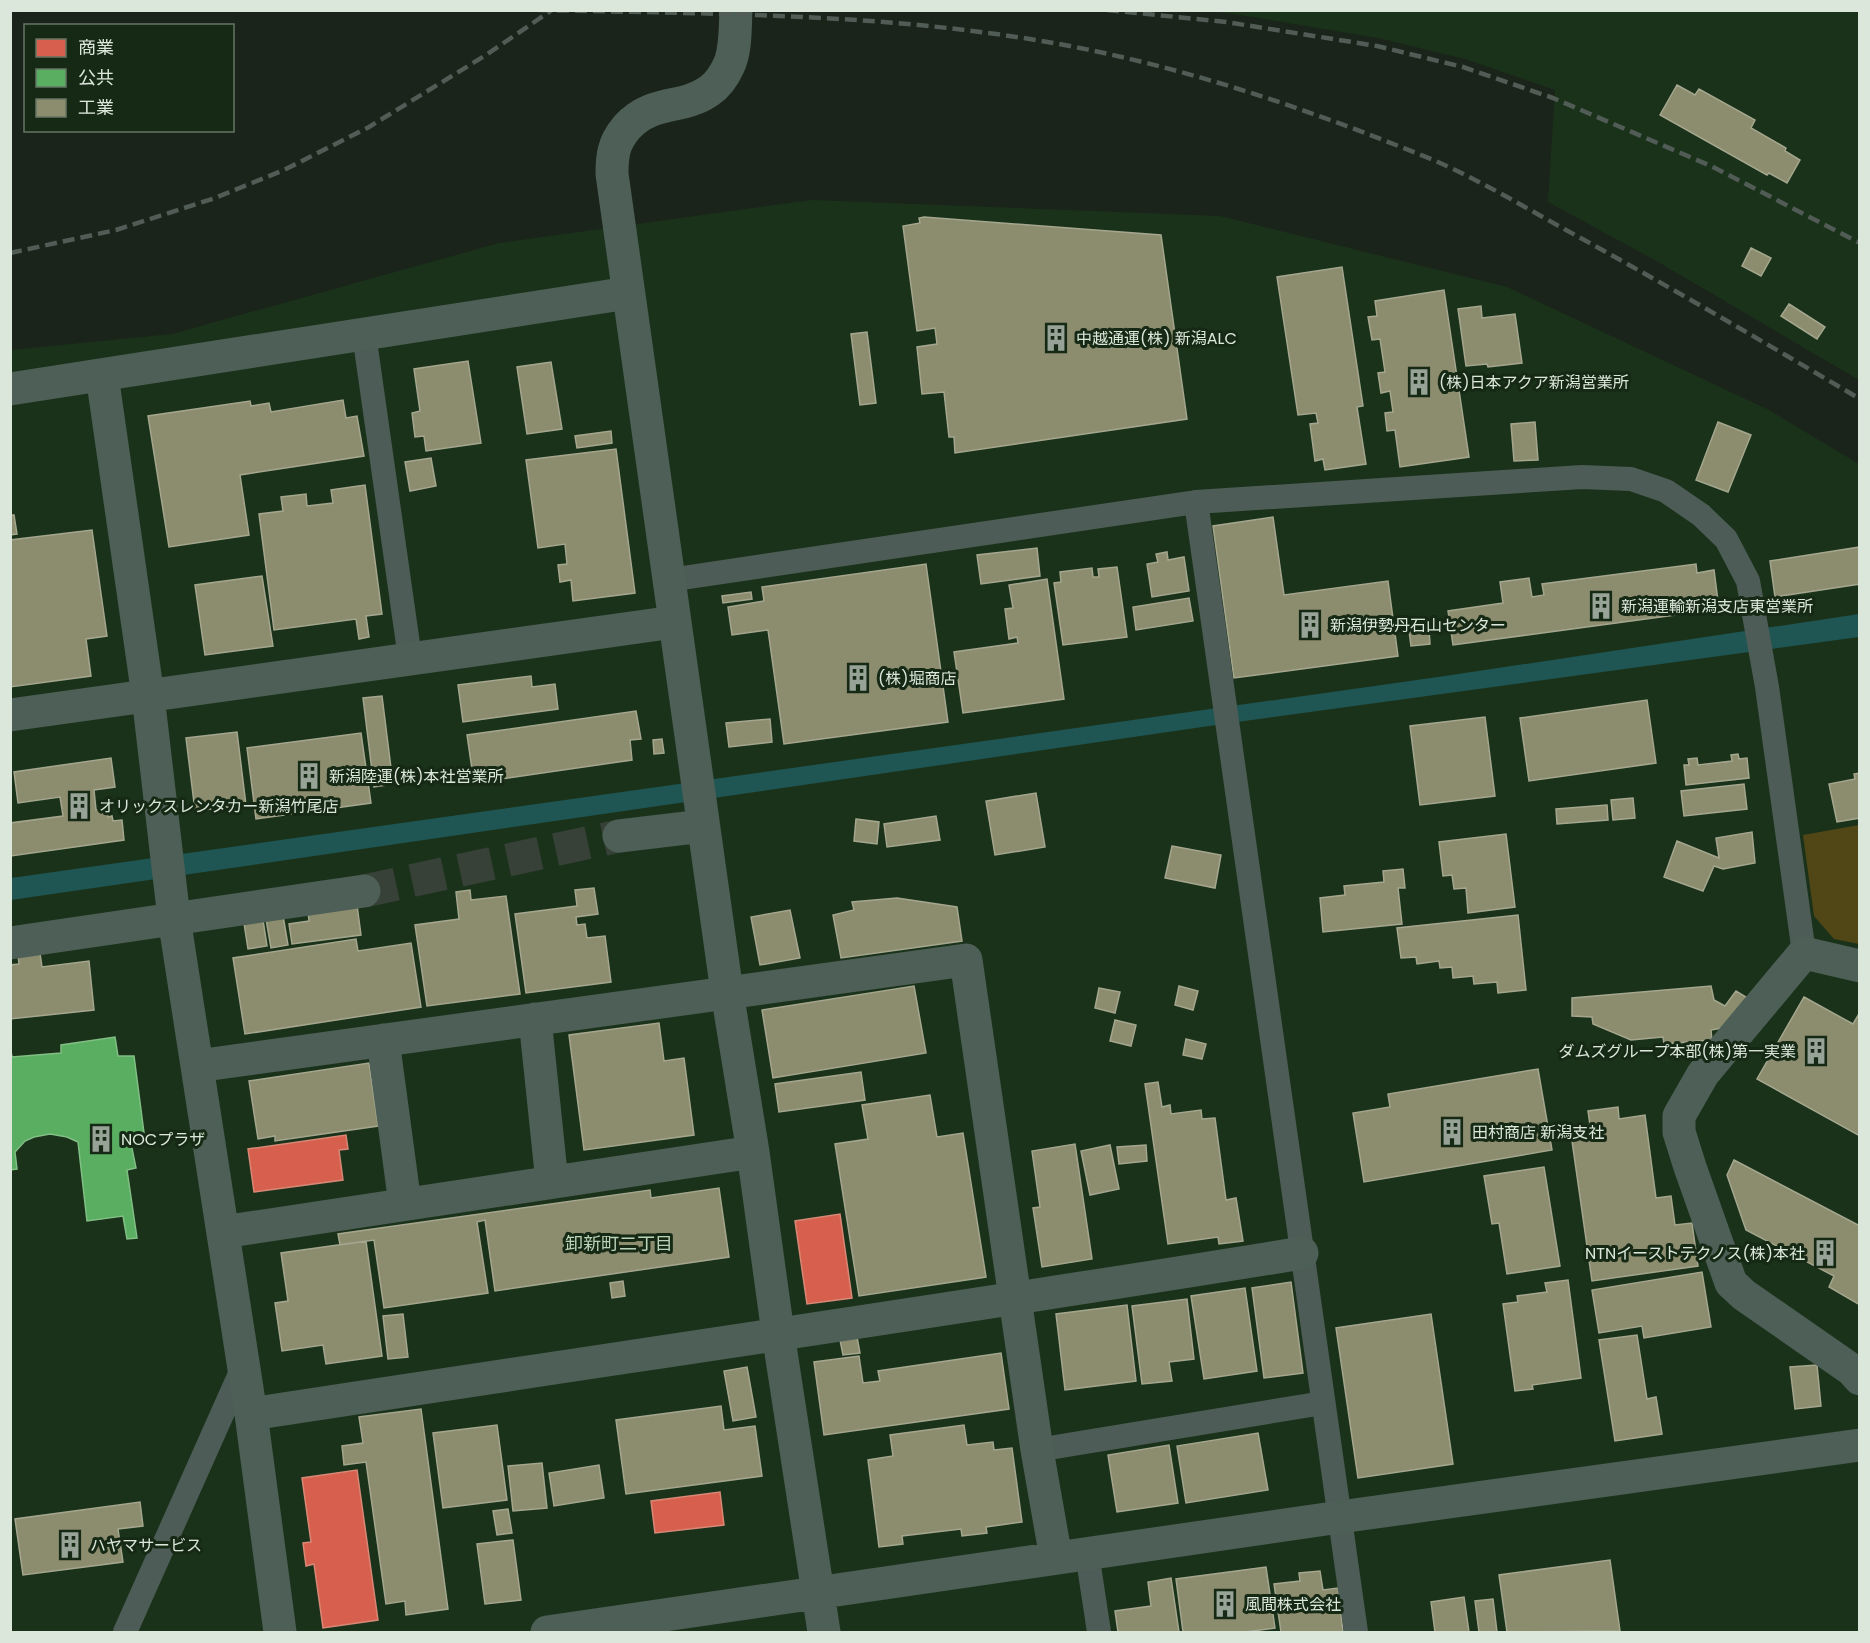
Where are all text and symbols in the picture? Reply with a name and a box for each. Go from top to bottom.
legend [24,24,234,132]
text: 商業 [78,35,114,60]
text: 公共 [78,65,114,90]
text: 工業 [78,95,114,120]
building icon: 中越通運(株) 新潟ALC [1041,323,1071,353]
place label: 中越通運(株) 新潟ALC [1076,327,1237,350]
building icon: (株)日本アクア新潟営業所 [1404,367,1434,397]
place label: (株)日本アクア新潟営業所 [1439,371,1629,394]
building icon: 新潟運輸新潟支店東営業所 [1586,591,1616,621]
place label: 新潟運輸新潟支店東営業所 [1621,595,1813,618]
building icon: 新潟伊勢丹石山センター [1295,610,1325,640]
place label: 新潟伊勢丹石山センター [1330,614,1506,637]
building icon: (株)堀商店 [843,663,873,693]
place label: (株)堀商店 [878,667,957,690]
building icon: 新潟陸運(株)本社営業所 [294,761,324,791]
place label: 新潟陸運(株)本社営業所 [329,765,504,788]
building icon: オリックスレンタカー新潟竹尾店 [64,791,94,821]
place label: オリックスレンタカー新潟竹尾店 [99,795,339,818]
building icon: ダムズグループ本部(株)第一実業 [1801,1036,1831,1066]
place label: ダムズグループ本部(株)第一実業 [1558,1040,1796,1063]
building icon: 田村商店 新潟支社 [1437,1117,1467,1147]
place label: 田村商店 新潟支社 [1472,1121,1604,1144]
building icon: NOCプラザ [86,1124,116,1154]
place label: NOCプラザ [121,1128,205,1151]
district label: 卸新町二丁目 [565,1231,673,1256]
building icon: NTNイーストテクノス(株)本社 [1810,1238,1840,1268]
place label: NTNイーストテクノス(株)本社 [1585,1242,1805,1265]
building icon: ハヤマサービス [55,1530,85,1560]
place label: ハヤマサービス [90,1534,202,1557]
building icon: 風間株式会社 [1210,1589,1240,1619]
place label: 風間株式会社 [1245,1593,1341,1616]

